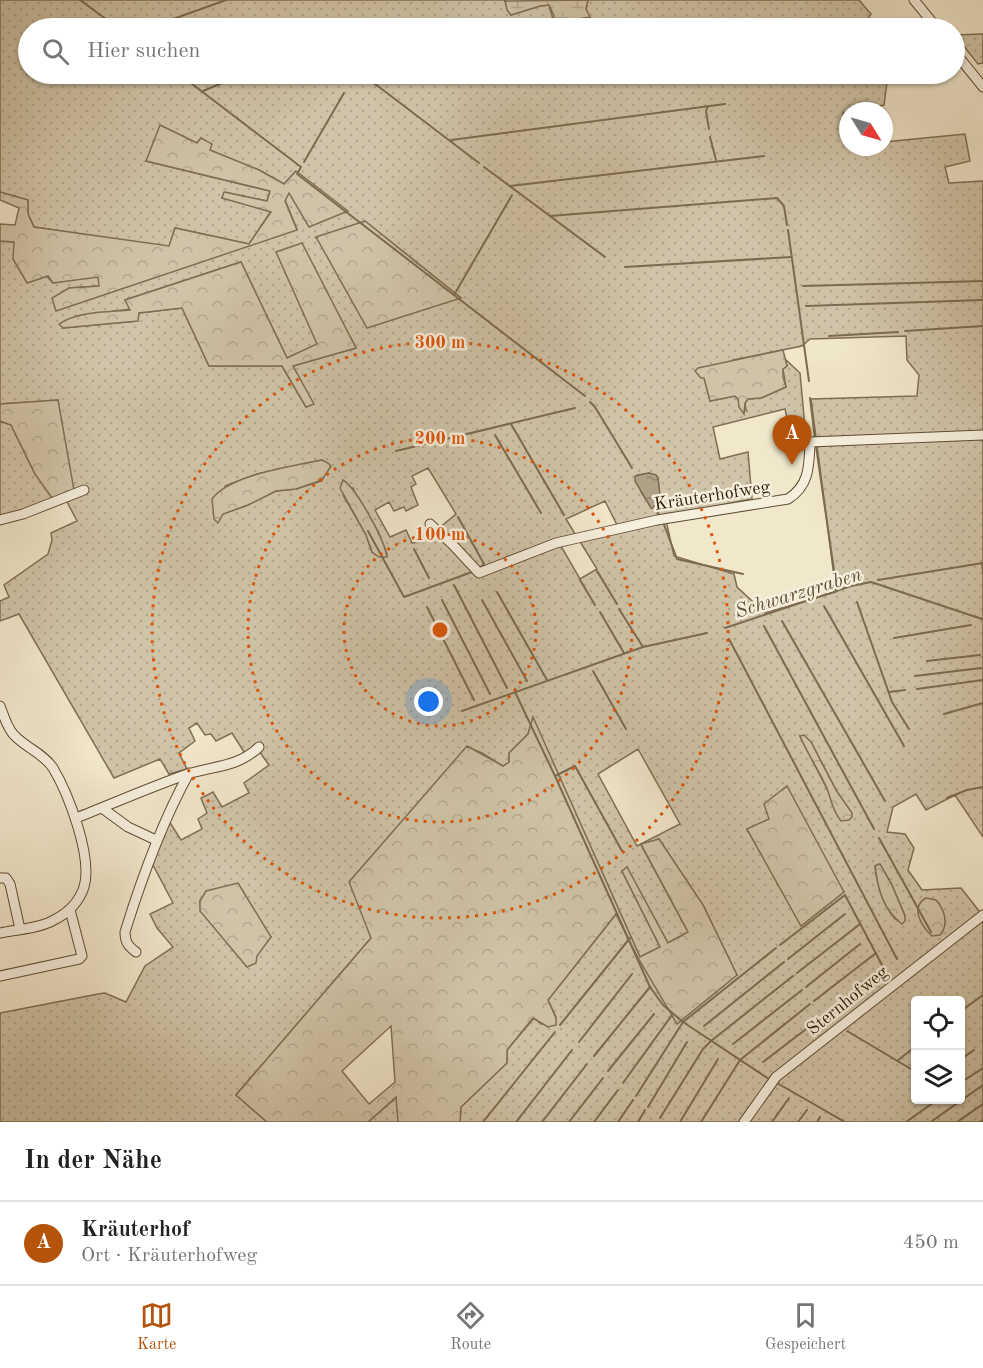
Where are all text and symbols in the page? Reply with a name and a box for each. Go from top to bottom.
search box [18,18,965,84]
icon: search [39,35,72,68]
text: Hier suchen [87,40,200,62]
north arrow [839,102,893,156]
text: 300 m [415,334,465,352]
pin: A [772,416,812,465]
text: 200 m [415,430,465,448]
street label: Kräuterhofweg [653,478,772,514]
text: 100 m [415,526,465,544]
water label: Schwarzgraben [733,565,864,623]
centre of rings [430,620,450,640]
your location [414,687,443,716]
street label: Sternhofweg [804,963,892,1039]
map controls [911,996,965,1104]
button: locate [911,996,965,1050]
button: layers [911,1050,965,1104]
text: In der Nähe [24,1148,162,1174]
text: Kräuterhof [81,1219,190,1241]
text: A [36,1233,51,1253]
text: 450 m [903,1233,959,1253]
text: Ort · Kräuterhofweg [81,1246,257,1266]
tab: Karte [137,1299,176,1355]
tab: Route [450,1299,491,1355]
tab: Gespeichert [765,1299,846,1355]

